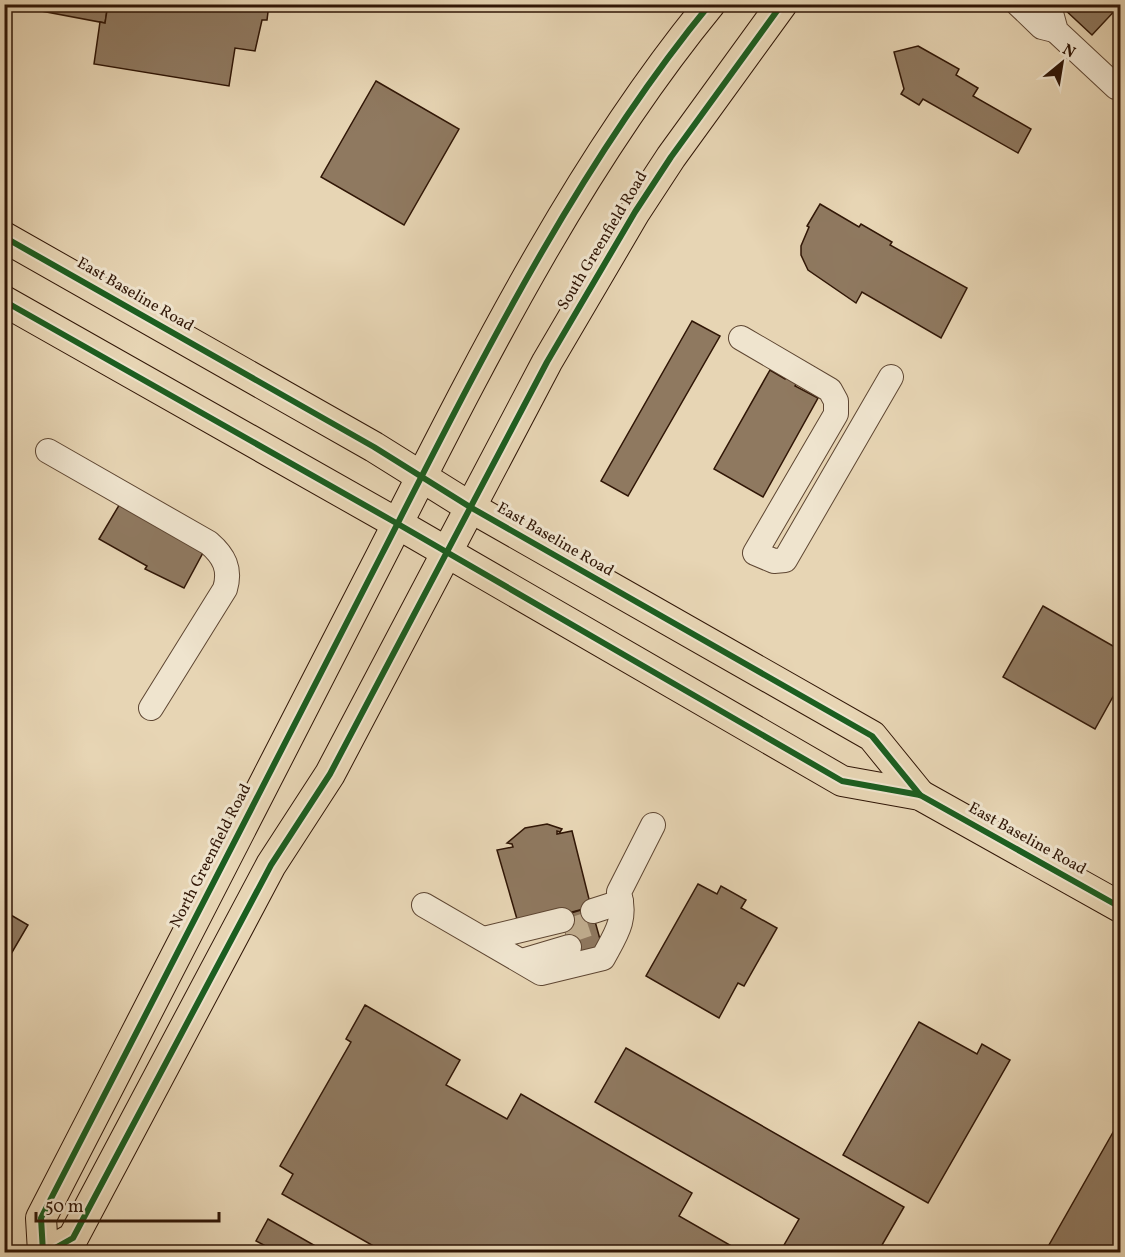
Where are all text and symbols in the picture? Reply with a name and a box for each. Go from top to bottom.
north arrow [1032,33,1092,93]
text: N [1058,39,1079,64]
street label: South Greenfield Road [553,167,653,315]
street label: East Baseline Road [72,253,198,337]
street label: East Baseline Road [492,498,618,582]
street label: North Greenfield Road [165,780,257,932]
street label: East Baseline Road [964,797,1090,881]
scale bar [36,1185,219,1223]
text: 50 m [45,1195,84,1220]

